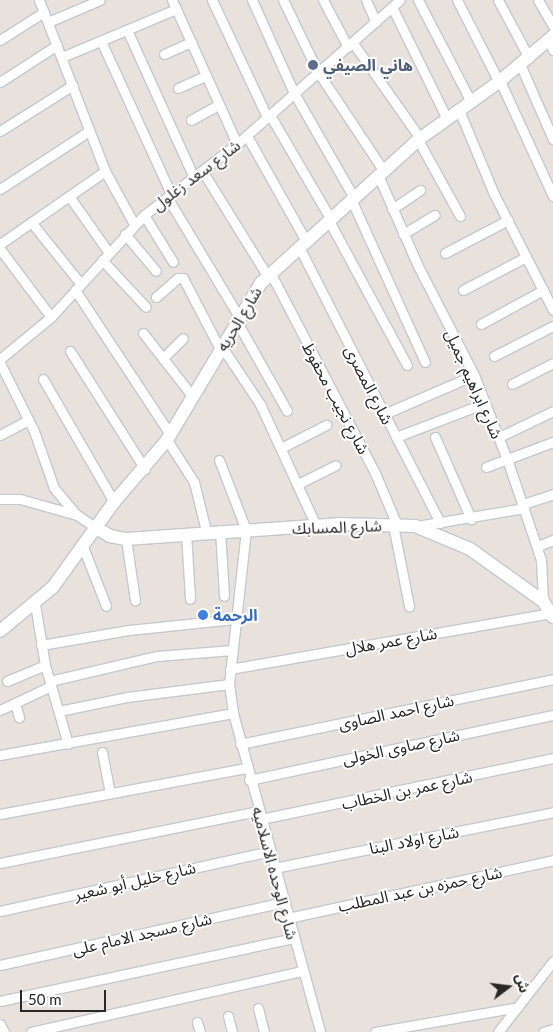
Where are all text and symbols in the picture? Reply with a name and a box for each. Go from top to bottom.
place label: هاني الصيفي [323,55,413,75]
marker: هاني الصيفي [307,59,319,71]
street label: شارع سعد زغلول [148,136,244,214]
street label: شارع الحريه [212,283,266,355]
street label: شارع ابراهيم جميل [441,326,507,442]
street label: شارع نجيب محفوظ [298,339,374,457]
street label: شارع المصرى [341,342,397,428]
street label: شارع المسابك [292,516,382,538]
place label: الرحمة [213,605,258,625]
marker: الرحمة [197,609,209,621]
street label: شارع عمر هلال [344,623,438,659]
street label: شارع احمد الصاوى [337,690,455,734]
street label: شارع صاوى الخولى [341,725,461,769]
street label: شارع عمر بن الخطاب [340,767,474,813]
street label: شارع الوحده الاسلاميه [248,804,302,942]
street label: شارع اولاد البنا [368,822,460,858]
street label: شارع خليل أبو شعير [72,858,198,904]
street label: شارع حمزه بن عبد المطلب [336,862,504,916]
street label: شارع مسجد الامام على [70,909,214,959]
north arrow [483,962,533,1012]
text: ش [512,972,534,994]
scale bar [22,980,109,1012]
text: 50 m [28,990,62,1008]

